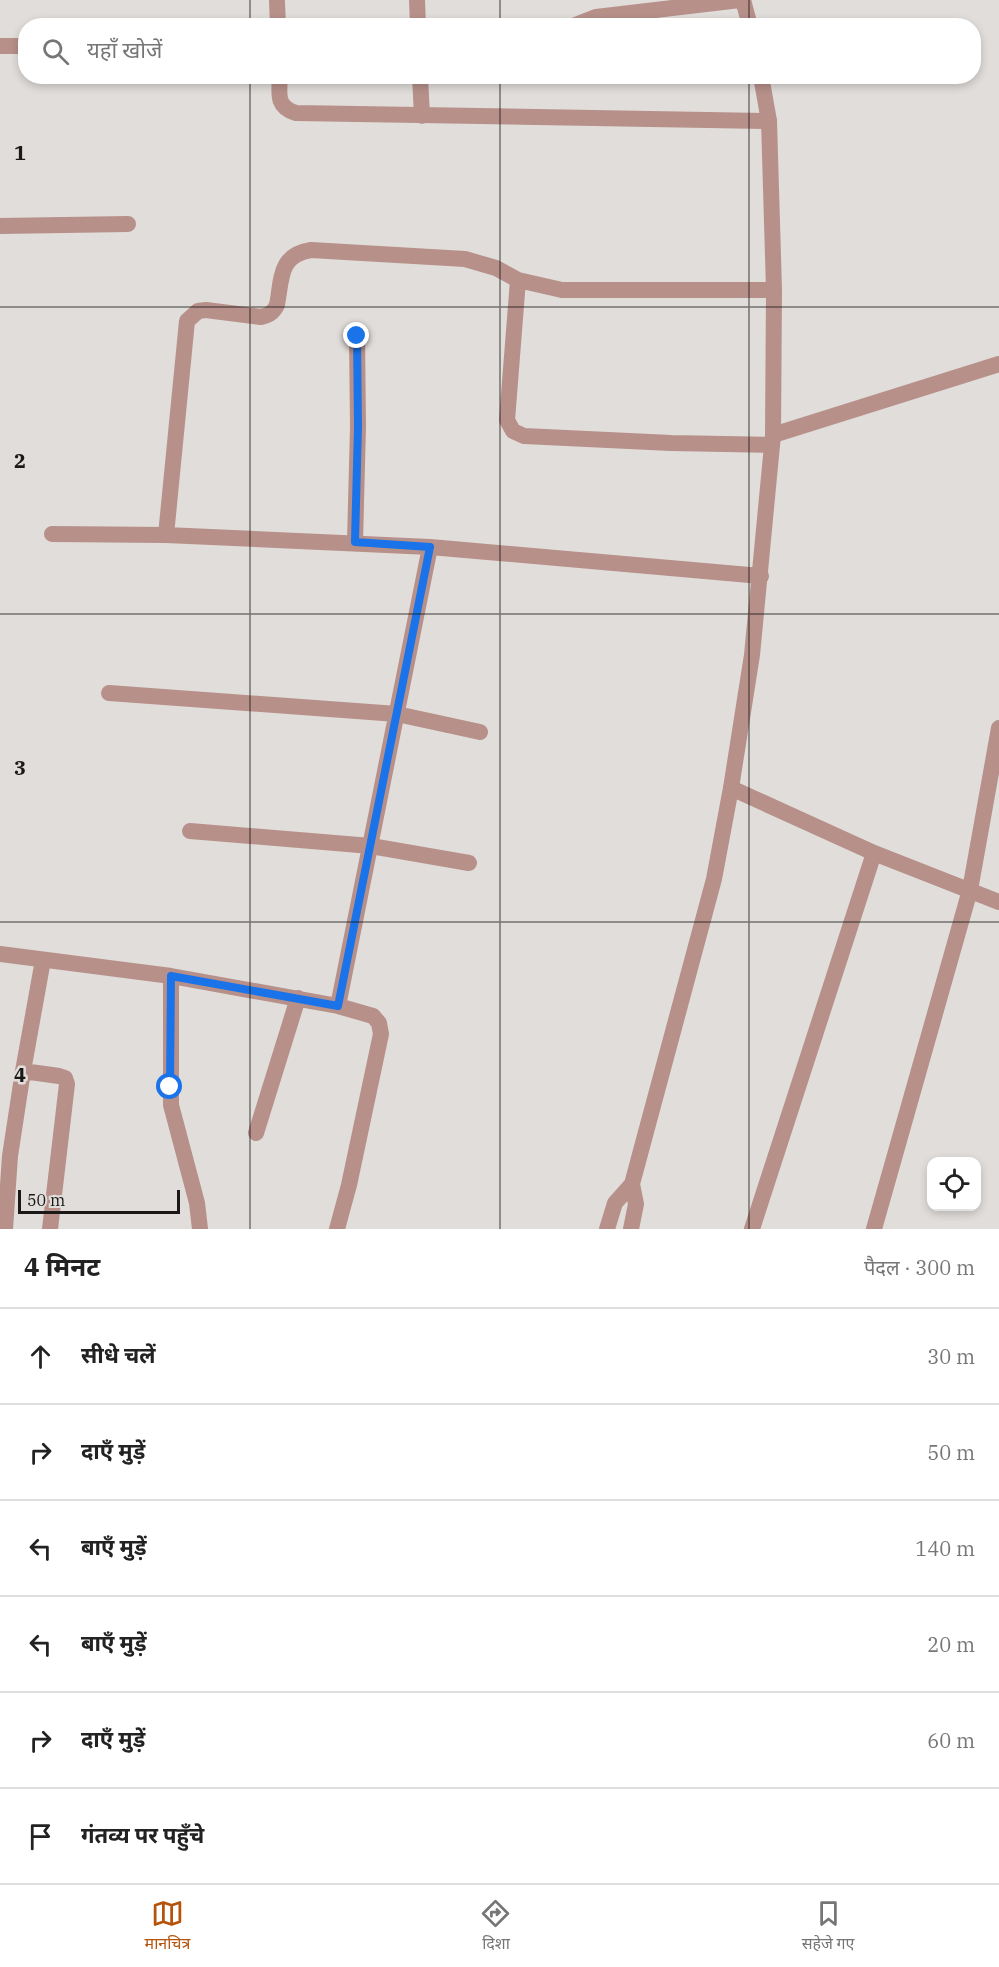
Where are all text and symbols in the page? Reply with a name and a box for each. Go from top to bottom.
search box [18,18,981,84]
icon: search [39,35,72,68]
text: यहाँ खोजें [87,35,162,64]
text: 1 [14,139,26,166]
route end [343,322,369,348]
text: 2 [14,447,26,474]
text: 3 [14,754,26,781]
text: 4 [14,1061,26,1088]
route start [156,1073,182,1099]
map controls [927,1157,981,1211]
button: locate [927,1157,981,1211]
scale bar [18,1187,180,1214]
text: 50 m [27,1190,65,1210]
text: 4 मिनट [24,1249,100,1283]
text: पैदल · 300 m [864,1254,975,1281]
icon: ahead [24,1340,57,1373]
text: सीधे चलें [81,1340,155,1369]
text: 30 m [927,1343,975,1370]
icon: right [24,1436,57,1469]
text: दाएँ मुड़ें [81,1436,145,1465]
text: 50 m [927,1439,975,1466]
icon: left [24,1532,57,1565]
text: बाएँ मुड़ें [81,1532,146,1561]
text: 140 m [915,1535,975,1562]
icon: left [24,1628,57,1661]
text: बाएँ मुड़ें [81,1628,146,1657]
text: 20 m [927,1631,975,1658]
icon: right [24,1724,57,1757]
text: दाएँ मुड़ें [81,1724,145,1753]
text: 60 m [927,1727,975,1754]
icon: arrive [24,1820,57,1853]
text: गंतव्य पर पहुँचे [81,1820,204,1849]
tab: मानचित्र [145,1897,190,1956]
tab: दिशा [479,1897,512,1956]
tab: सहेजे गए [802,1897,854,1956]

